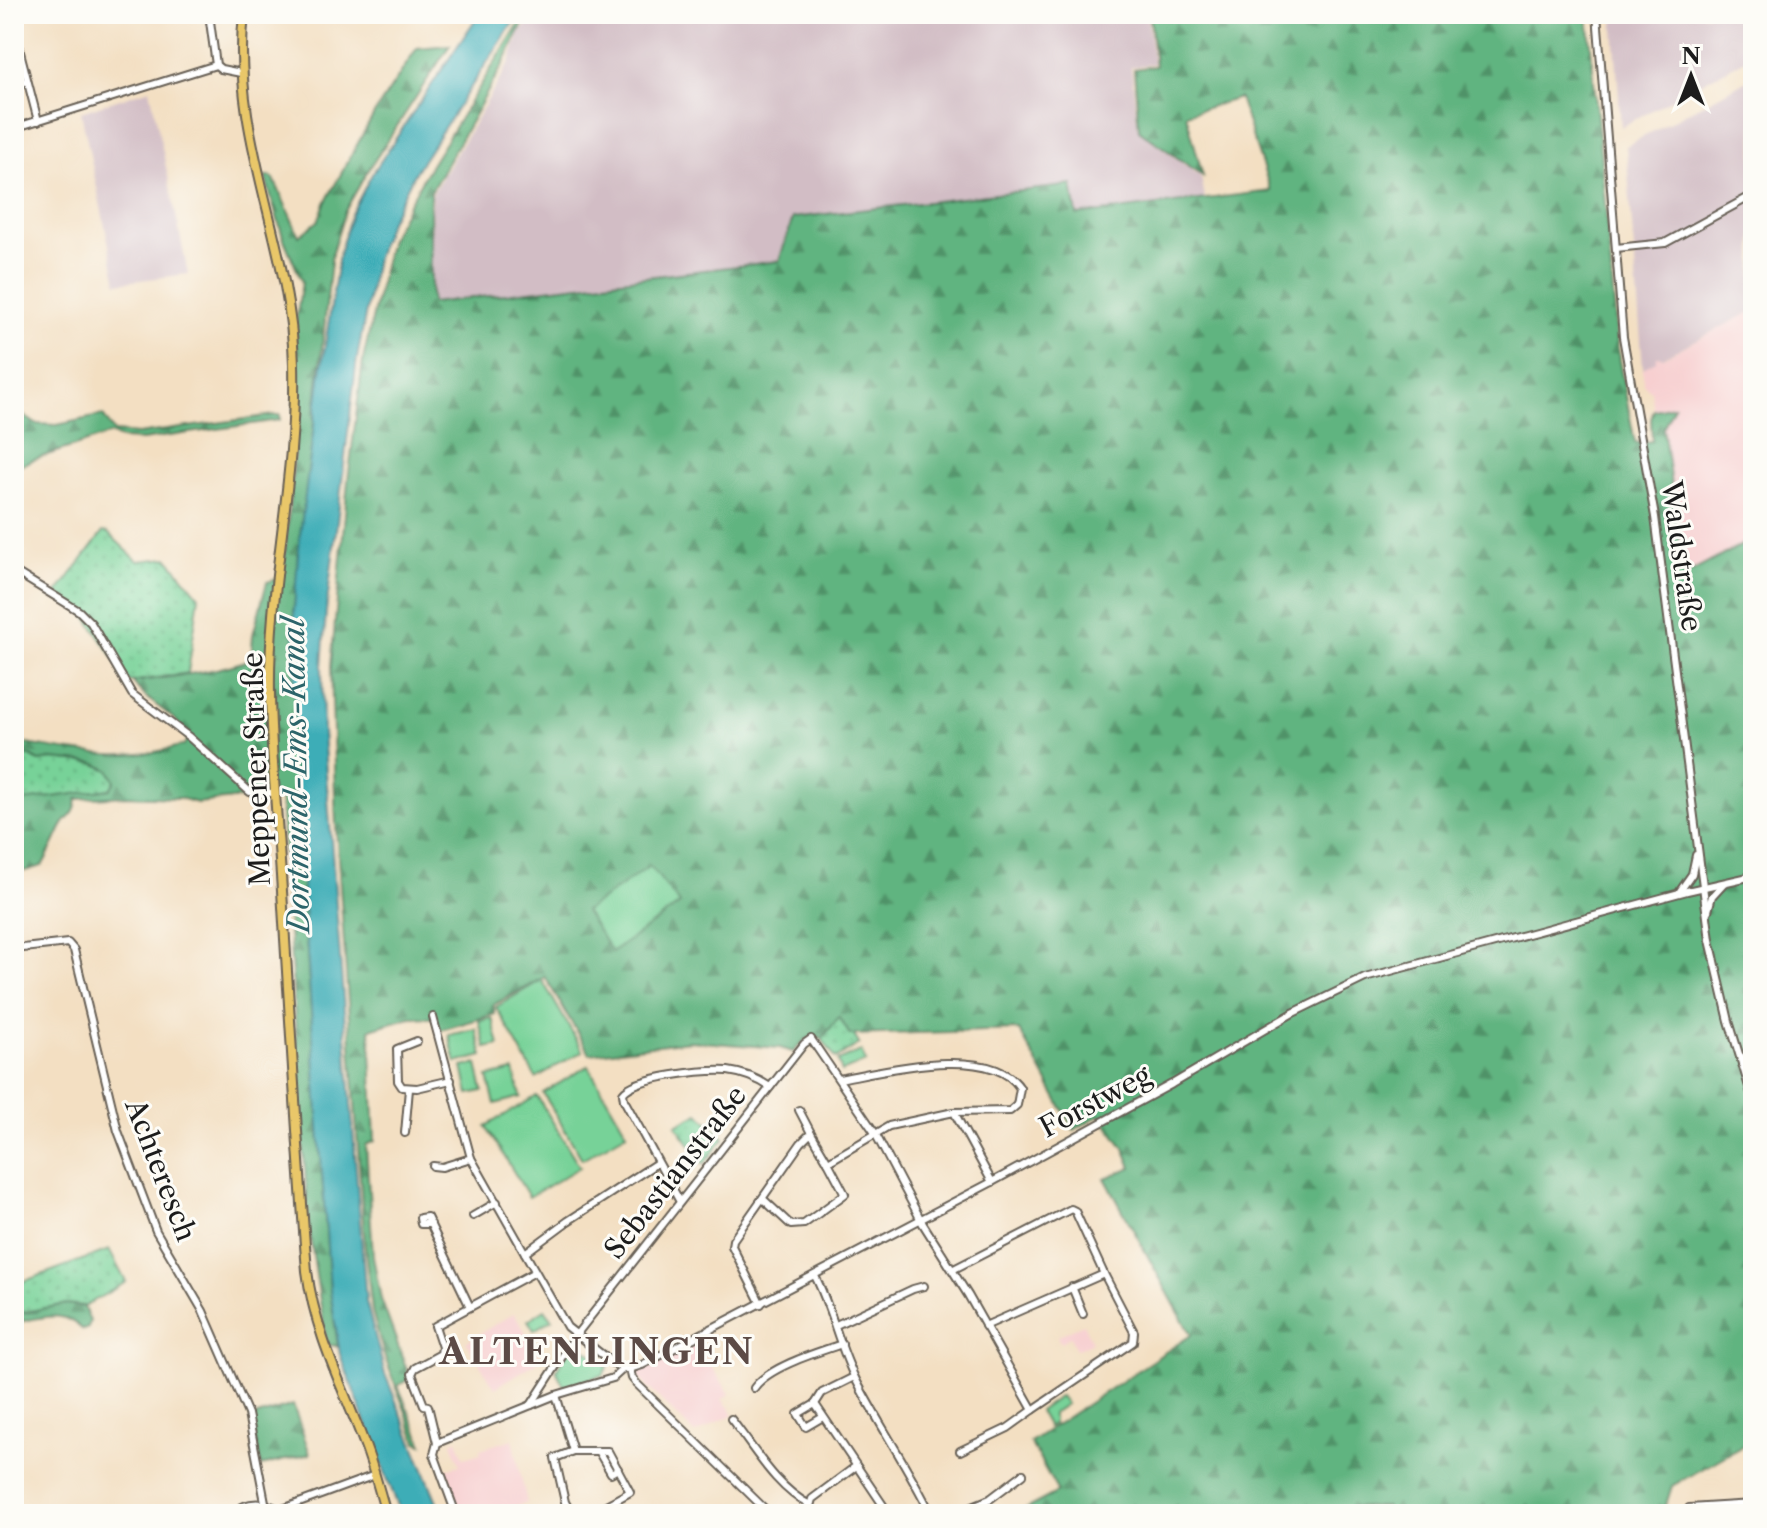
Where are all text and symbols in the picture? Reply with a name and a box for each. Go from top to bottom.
north arrow [1651,36,1731,116]
text: N [1681,43,1701,70]
street label: Waldstraße [1654,477,1709,634]
water label: Dortmund-Ems-Kanal [275,613,317,935]
street label: Meppener Straße [235,652,277,886]
street label: Forstweg [1034,1058,1157,1144]
street label: Sebastianstraße [597,1079,753,1265]
street label: Achteresch [118,1093,204,1246]
district label: ALTENLINGEN [438,1329,755,1373]

